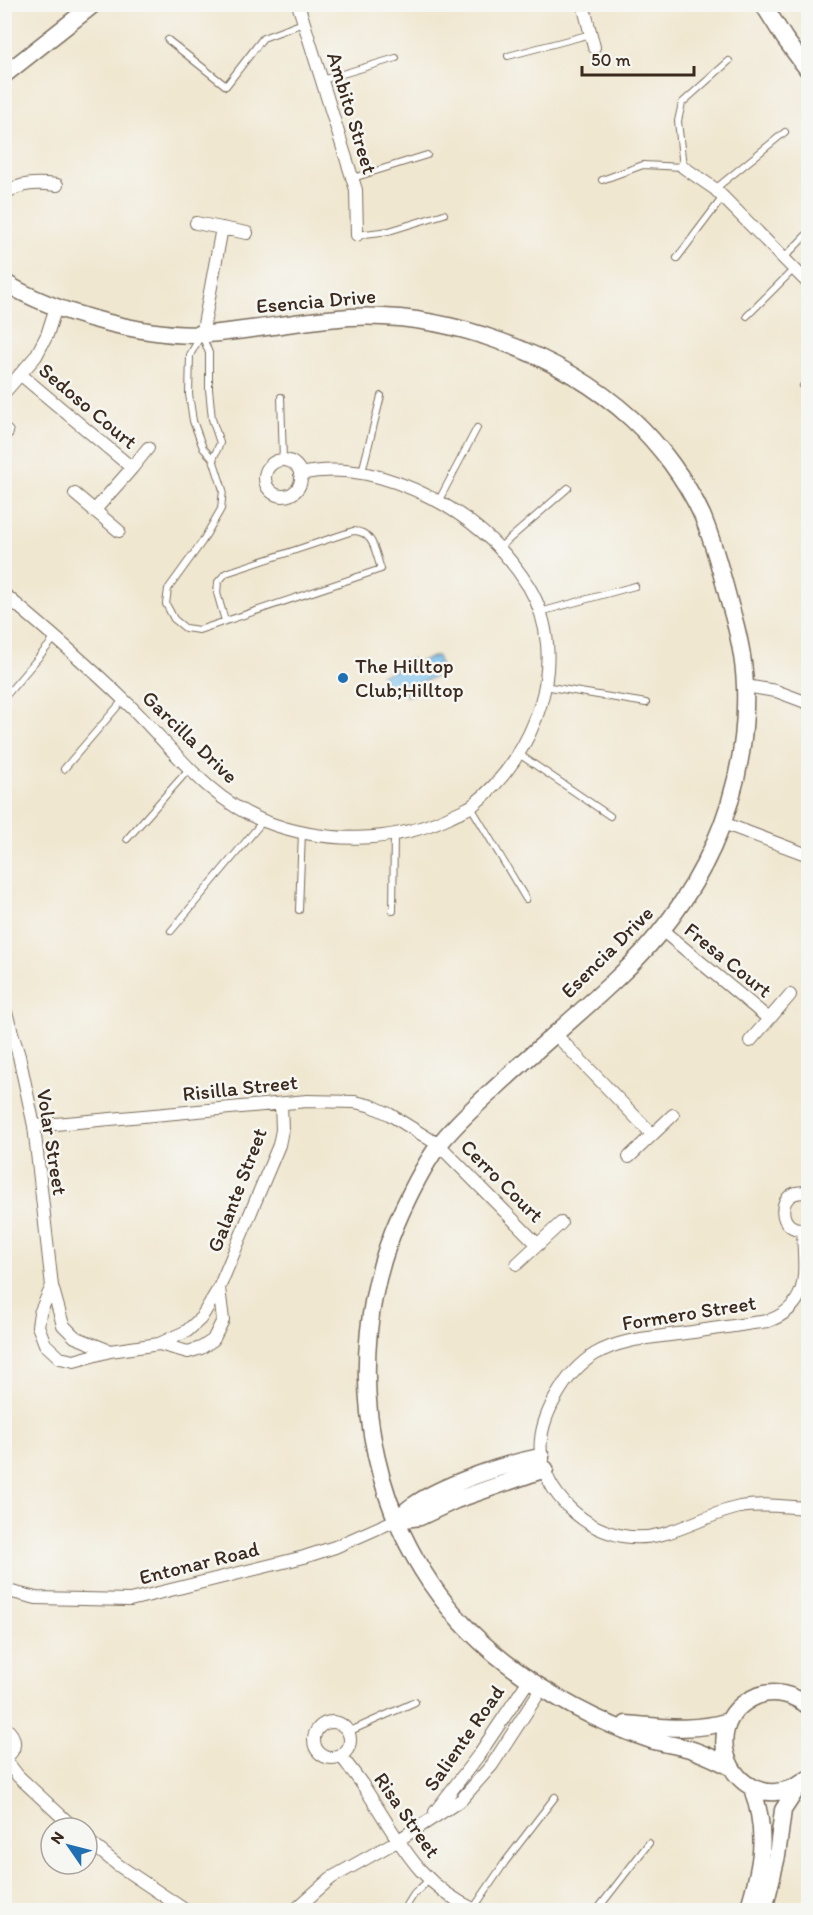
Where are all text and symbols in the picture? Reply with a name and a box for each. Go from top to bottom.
scale bar [582,39,694,77]
street label: Ambito Street [322,49,383,177]
text: 50 m [591,49,631,71]
street label: Esencia Drive [255,283,377,318]
street label: Sedoso Court [34,357,143,454]
place label: The Hilltop Club;Hilltop [355,653,464,702]
marker: The Hilltop Club;Hilltop [336,671,350,685]
street label: Garcilla Drive [137,685,243,788]
street label: Esencia Drive [555,900,658,1003]
street label: Fresa Court [680,917,777,1003]
street label: Risilla Street [181,1069,299,1106]
street label: Volar Street [32,1087,73,1197]
street label: Galante Street [201,1124,272,1256]
street label: Cerro Court [456,1134,549,1227]
street label: Formero Street [620,1290,758,1335]
street label: Entonar Road [136,1536,261,1589]
street label: Saliente Road [418,1679,510,1796]
street label: Risa Street [369,1767,446,1862]
north arrow [39,1816,99,1876]
text: N [46,1828,68,1848]

